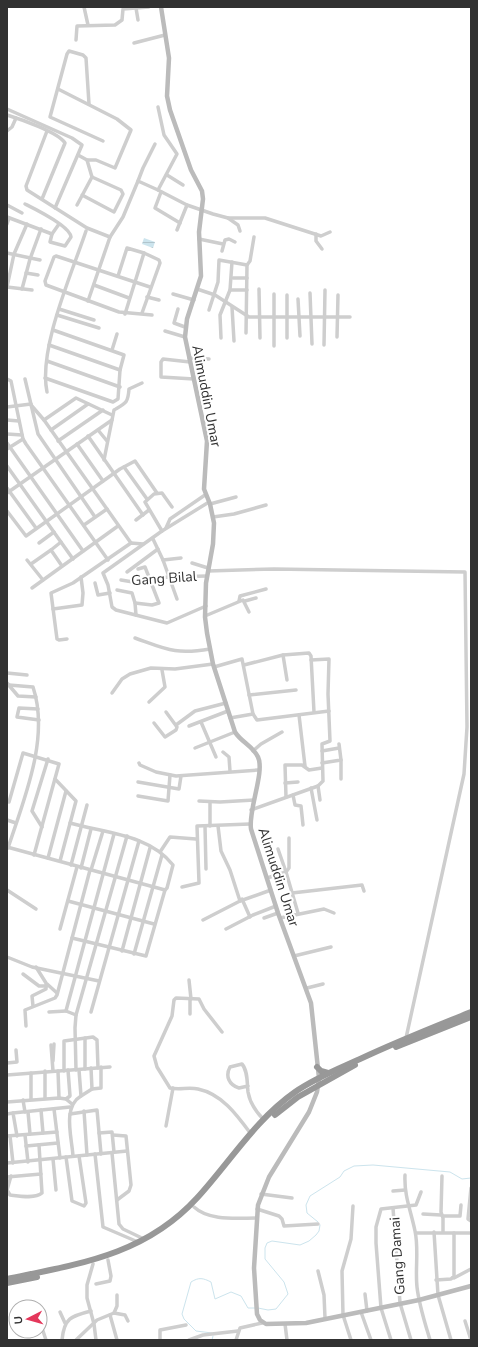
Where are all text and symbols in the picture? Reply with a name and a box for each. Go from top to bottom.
street label: Alimuddin Umar [187,344,226,449]
street label: Gang Bilal [131,567,198,590]
street label: Alimuddin Umar [254,825,304,929]
street label: Gang Damai [385,1216,410,1295]
north arrow [8,1299,48,1339]
text: U [11,1315,26,1325]

